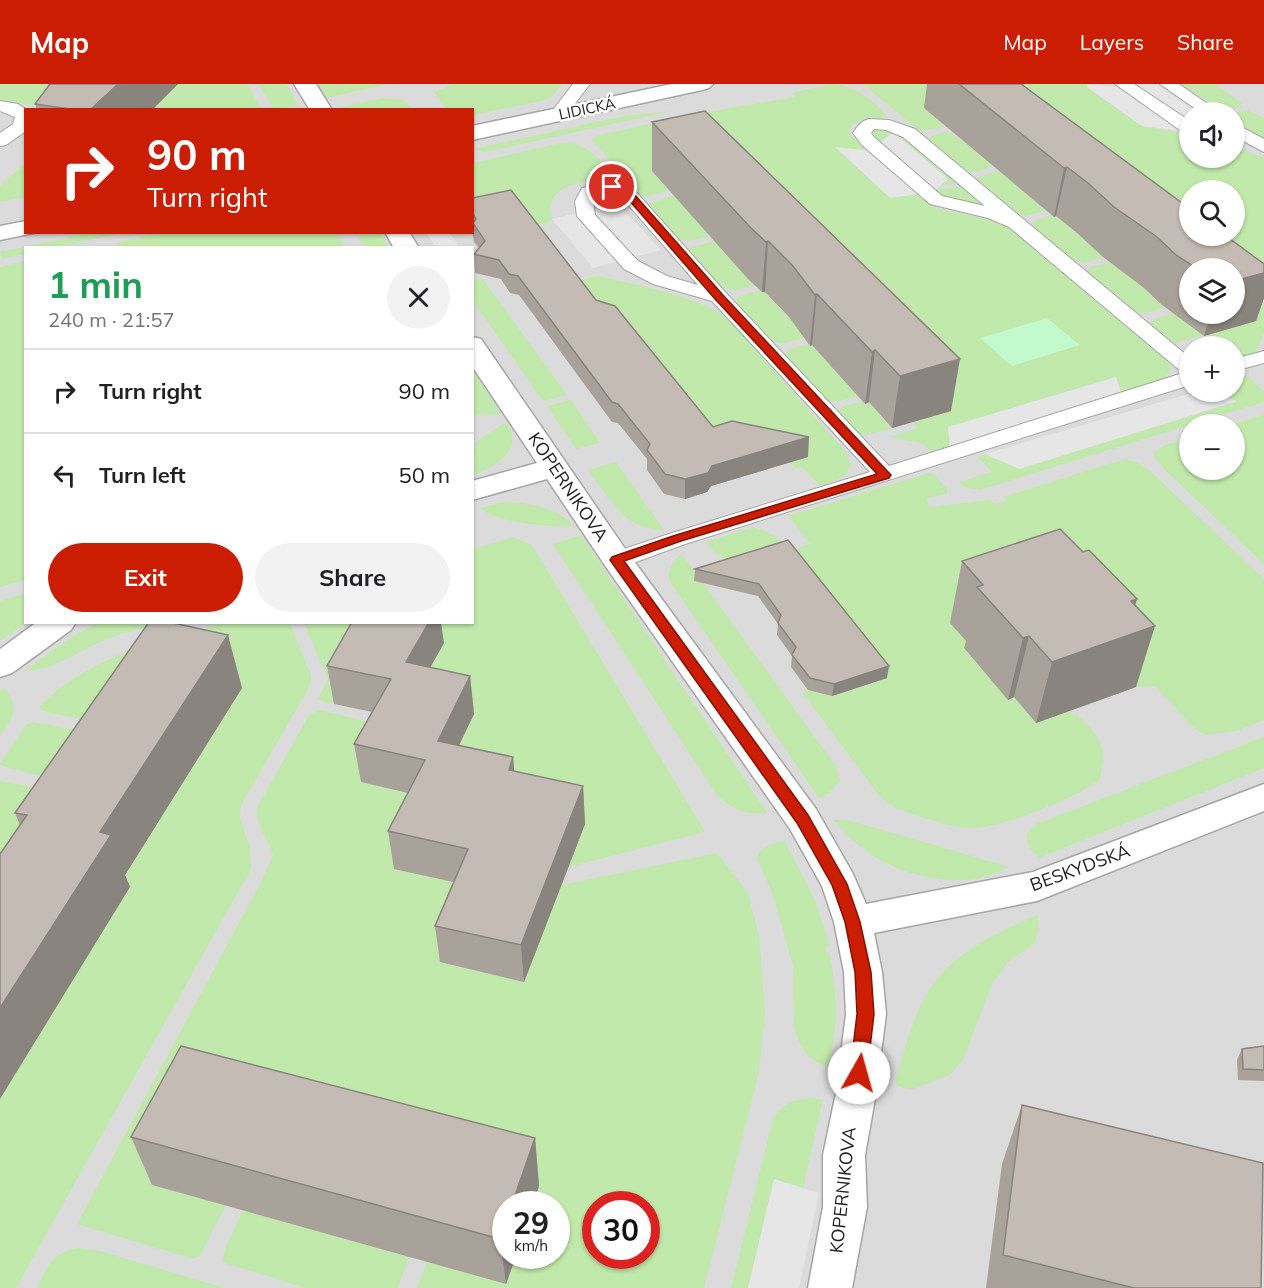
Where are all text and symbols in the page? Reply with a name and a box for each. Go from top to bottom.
text: Map [30,25,89,60]
text: Map [1004,29,1047,55]
text: Layers [1080,29,1144,55]
text: Share [1177,29,1234,55]
street label: LIDICKÁ [557,93,617,124]
map controls [1179,102,1245,480]
button: sound [1179,102,1245,168]
text: 90 m [147,128,247,181]
icon: right [48,132,126,210]
pin [586,161,637,212]
icon: arrive [595,170,628,203]
text: Turn right [147,180,267,214]
button: search [1179,180,1245,246]
button: layers [1179,258,1245,324]
text: 1 min [48,262,143,307]
button: close [387,266,450,329]
text: 240 m · 21:57 [48,307,174,332]
button: + [1179,336,1245,402]
icon: right [48,375,81,408]
text: Turn right [99,377,202,405]
text: 90 m [399,377,450,405]
button: − [1179,414,1245,480]
street label: KOPERNIKOVA [523,428,613,546]
icon: left [48,459,81,492]
text: Turn left [99,461,186,489]
text: 50 m [399,461,450,489]
button: Exit [48,543,243,612]
button: Share [255,543,450,612]
street label: BESKYDSKÁ [1027,839,1133,896]
position arrow [827,1041,891,1105]
street label: KOPERNIKOVA [824,1126,861,1254]
speed limit sign: 30 [582,1191,660,1269]
text: 29 [513,1204,549,1242]
text: km/h [514,1236,548,1255]

